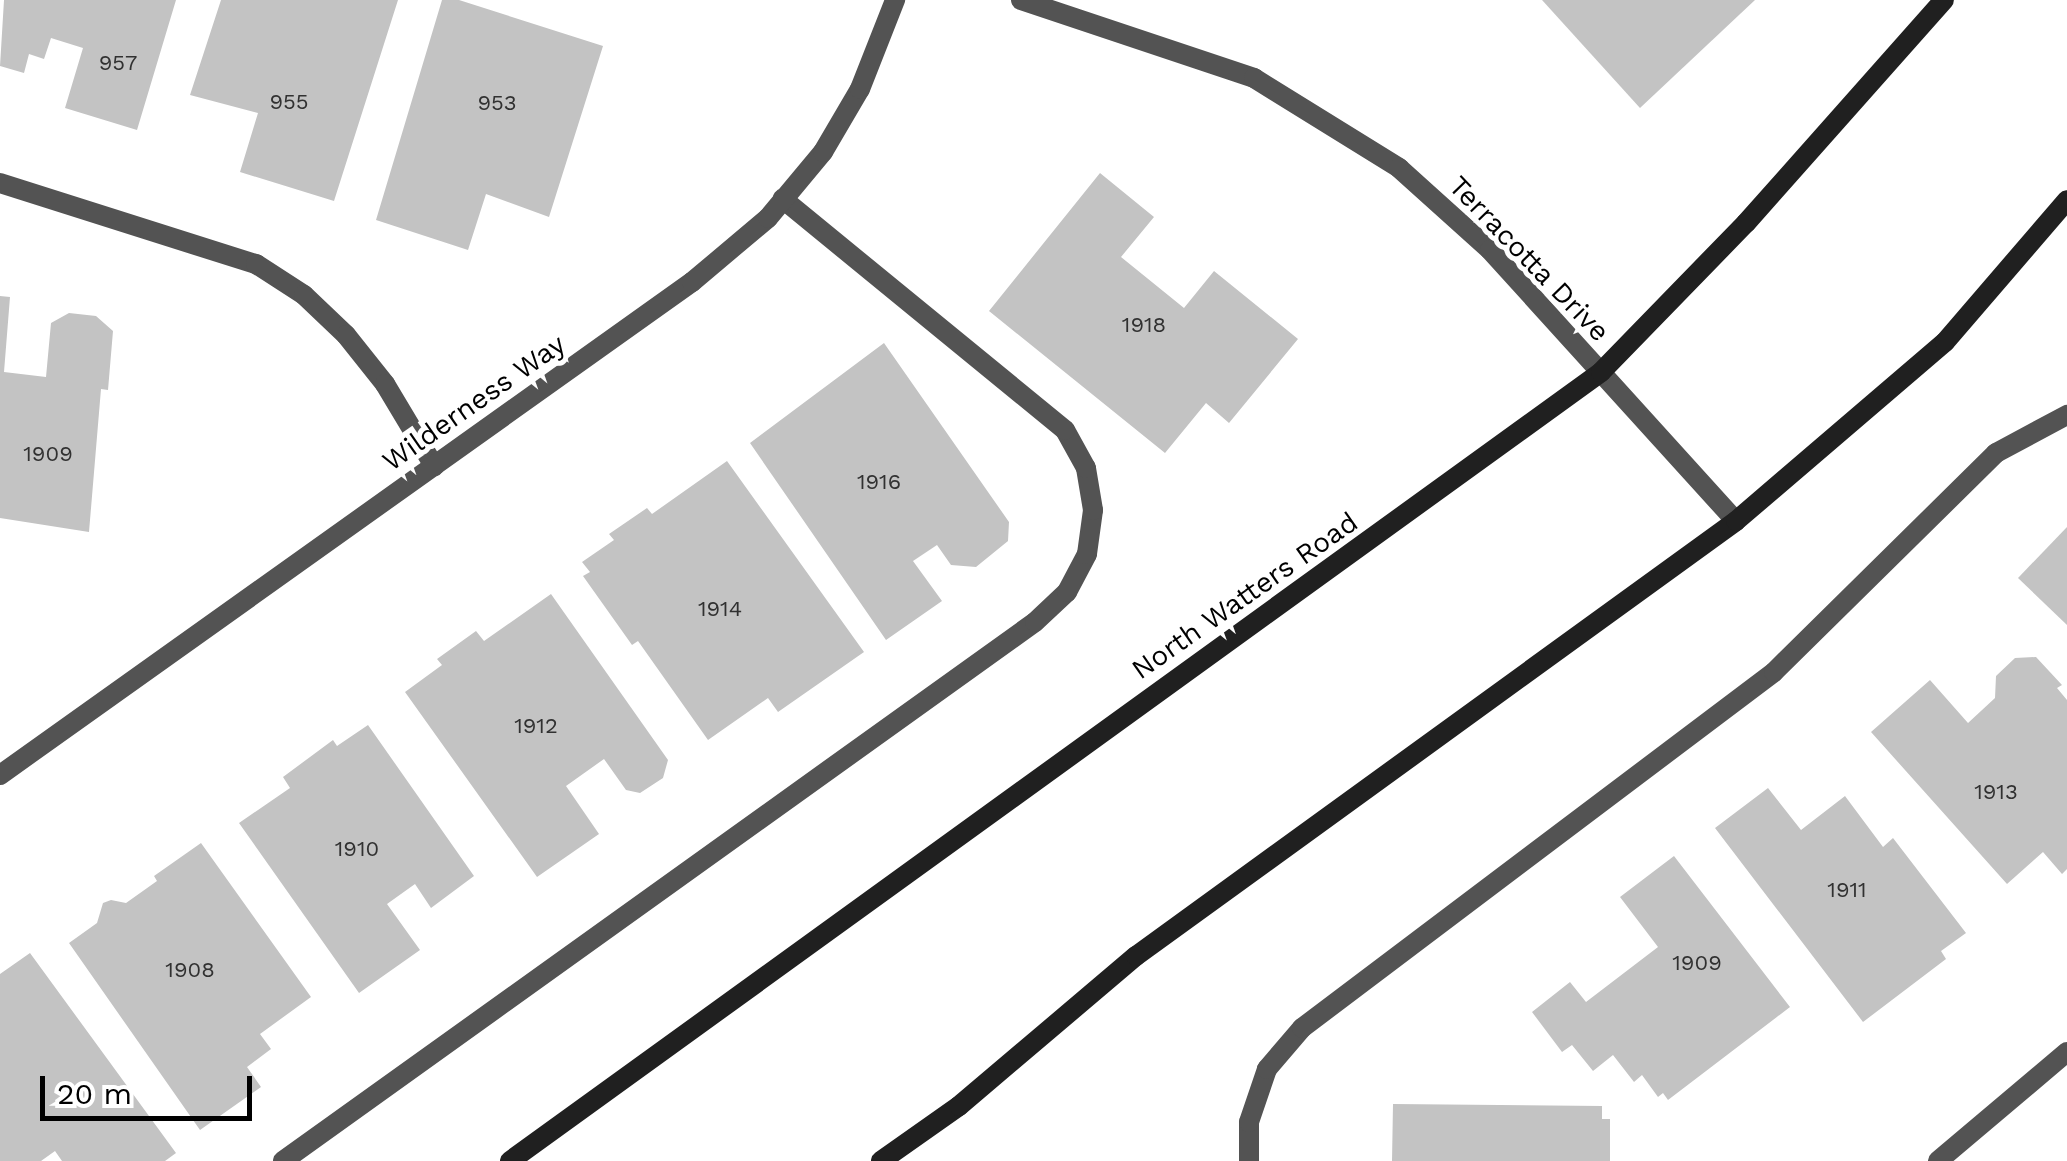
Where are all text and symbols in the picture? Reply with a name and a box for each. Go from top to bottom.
house number: 957 [99,50,137,76]
house number: 955 [269,89,309,115]
house number: 953 [477,90,517,116]
street label: Terracotta Drive [1441,169,1617,349]
house number: 1918 [1122,312,1166,338]
street label: Wilderness Way [376,327,572,479]
house number: 1909 [23,441,73,467]
house number: 1916 [857,469,901,495]
street label: North Watters Road [1125,505,1365,687]
house number: 1914 [698,596,742,622]
house number: 1912 [514,713,558,739]
house number: 1913 [1974,779,2018,805]
house number: 1910 [335,836,379,862]
house number: 1911 [1827,877,1867,903]
house number: 1909 [1672,950,1722,976]
house number: 1908 [165,957,215,983]
scale bar [45,1056,258,1118]
text: 20 m [57,1076,132,1111]

